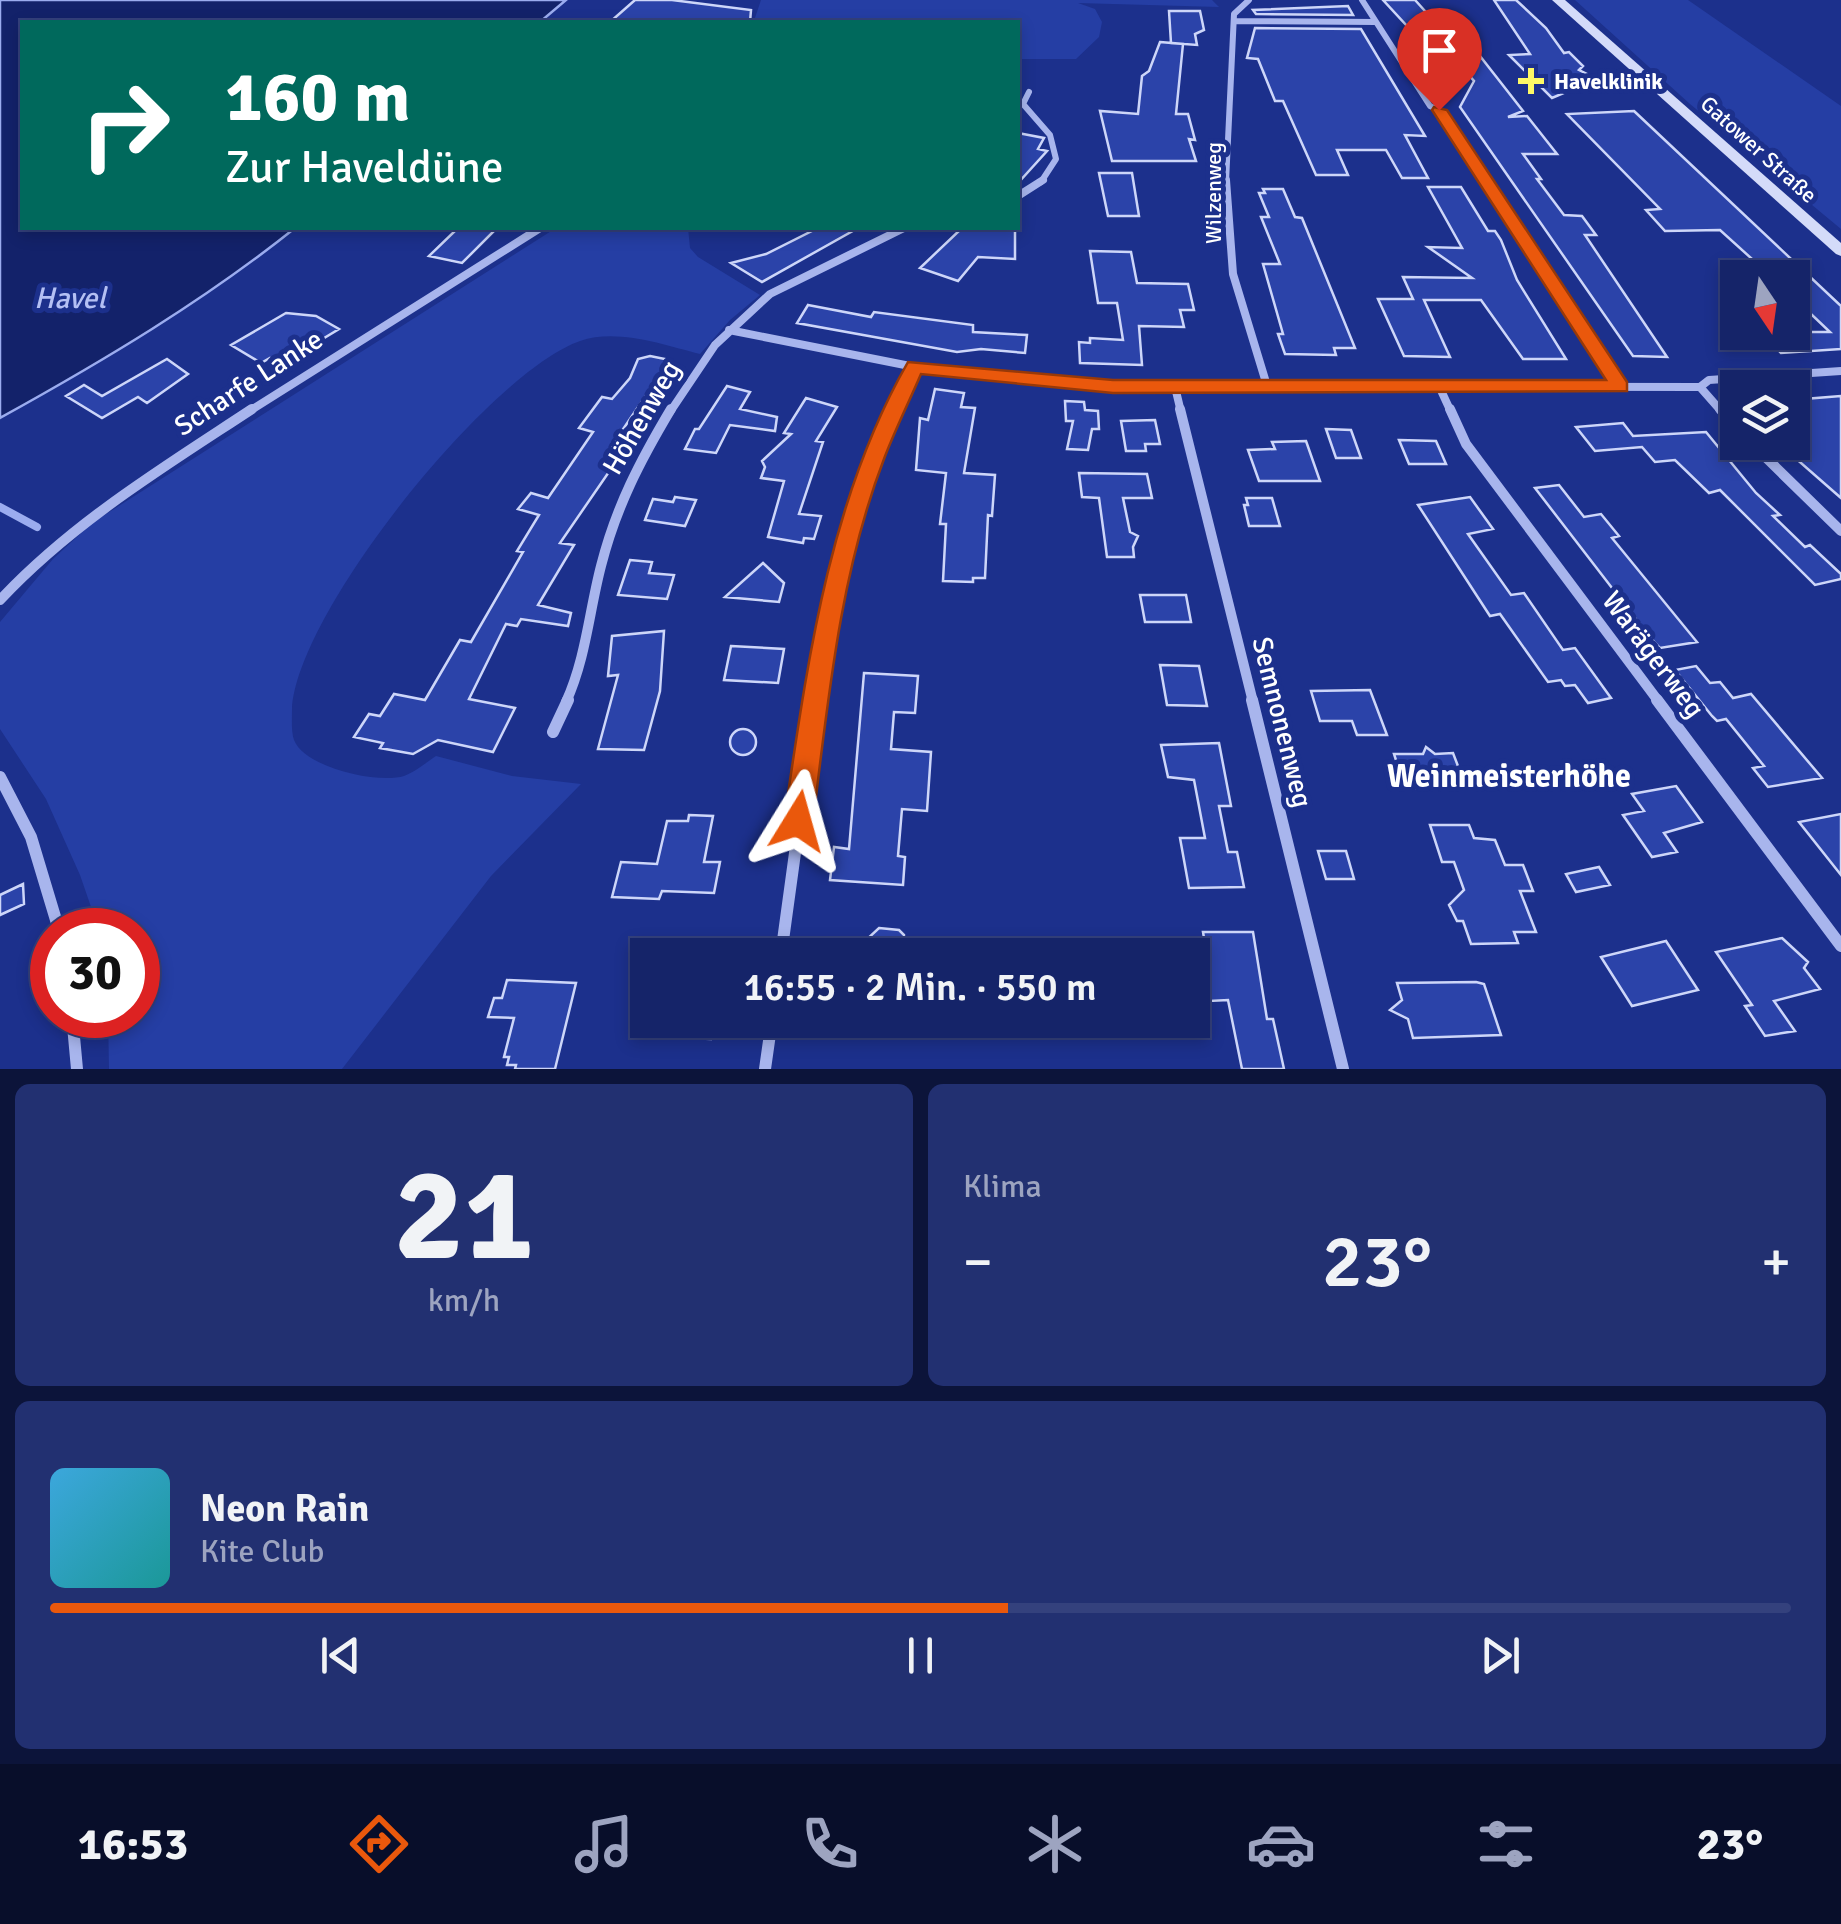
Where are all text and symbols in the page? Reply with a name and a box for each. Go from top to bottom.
pin [1397,8,1482,111]
icon: arrive [1412,23,1467,78]
text: 160 m [225,54,410,140]
icon: right [60,60,190,190]
marker: Havelklinik [1518,68,1544,94]
place label: Havelklinik [1554,68,1663,95]
street label: Gatower Straße [1695,90,1822,209]
text: Zur Haveldüne [225,140,504,195]
street label: Wilzenweg [1200,142,1227,244]
north arrow [1720,260,1810,350]
map controls [1720,260,1810,460]
water label: Havel [34,280,108,317]
street label: Scharfe Lanke [168,322,329,443]
street label: Höhenweg [596,354,688,481]
button: layers [1720,370,1810,460]
street label: Warägerweg [1595,585,1712,725]
street label: Semnonenweg [1244,633,1320,811]
district label: Weinmeisterhöhe [1387,757,1631,796]
position arrow [746,769,850,873]
speed limit sign: 30 [30,908,160,1038]
text: 16:55 · 2 Min. · 550 m [744,964,1096,1011]
text: 21 [394,1136,534,1296]
text: Klima [963,1167,1042,1206]
text: 23° [1322,1215,1432,1308]
text: − [963,1228,993,1296]
text: + [1761,1228,1791,1296]
text: km/h [428,1281,500,1320]
text: Neon Rain [200,1485,369,1532]
text: Kite Club [200,1532,324,1571]
icon: previous [313,1628,368,1683]
icon: pause [893,1628,948,1683]
icon: next [1473,1628,1528,1683]
icon: directions [344,1809,414,1879]
icon: music [569,1809,639,1879]
icon: phone [795,1809,865,1879]
icon: climate [1020,1809,1090,1879]
icon: car [1246,1809,1316,1879]
icon: filters [1471,1809,1541,1879]
text: 16:53 [78,1817,188,1872]
text: 23° [1697,1817,1763,1872]

